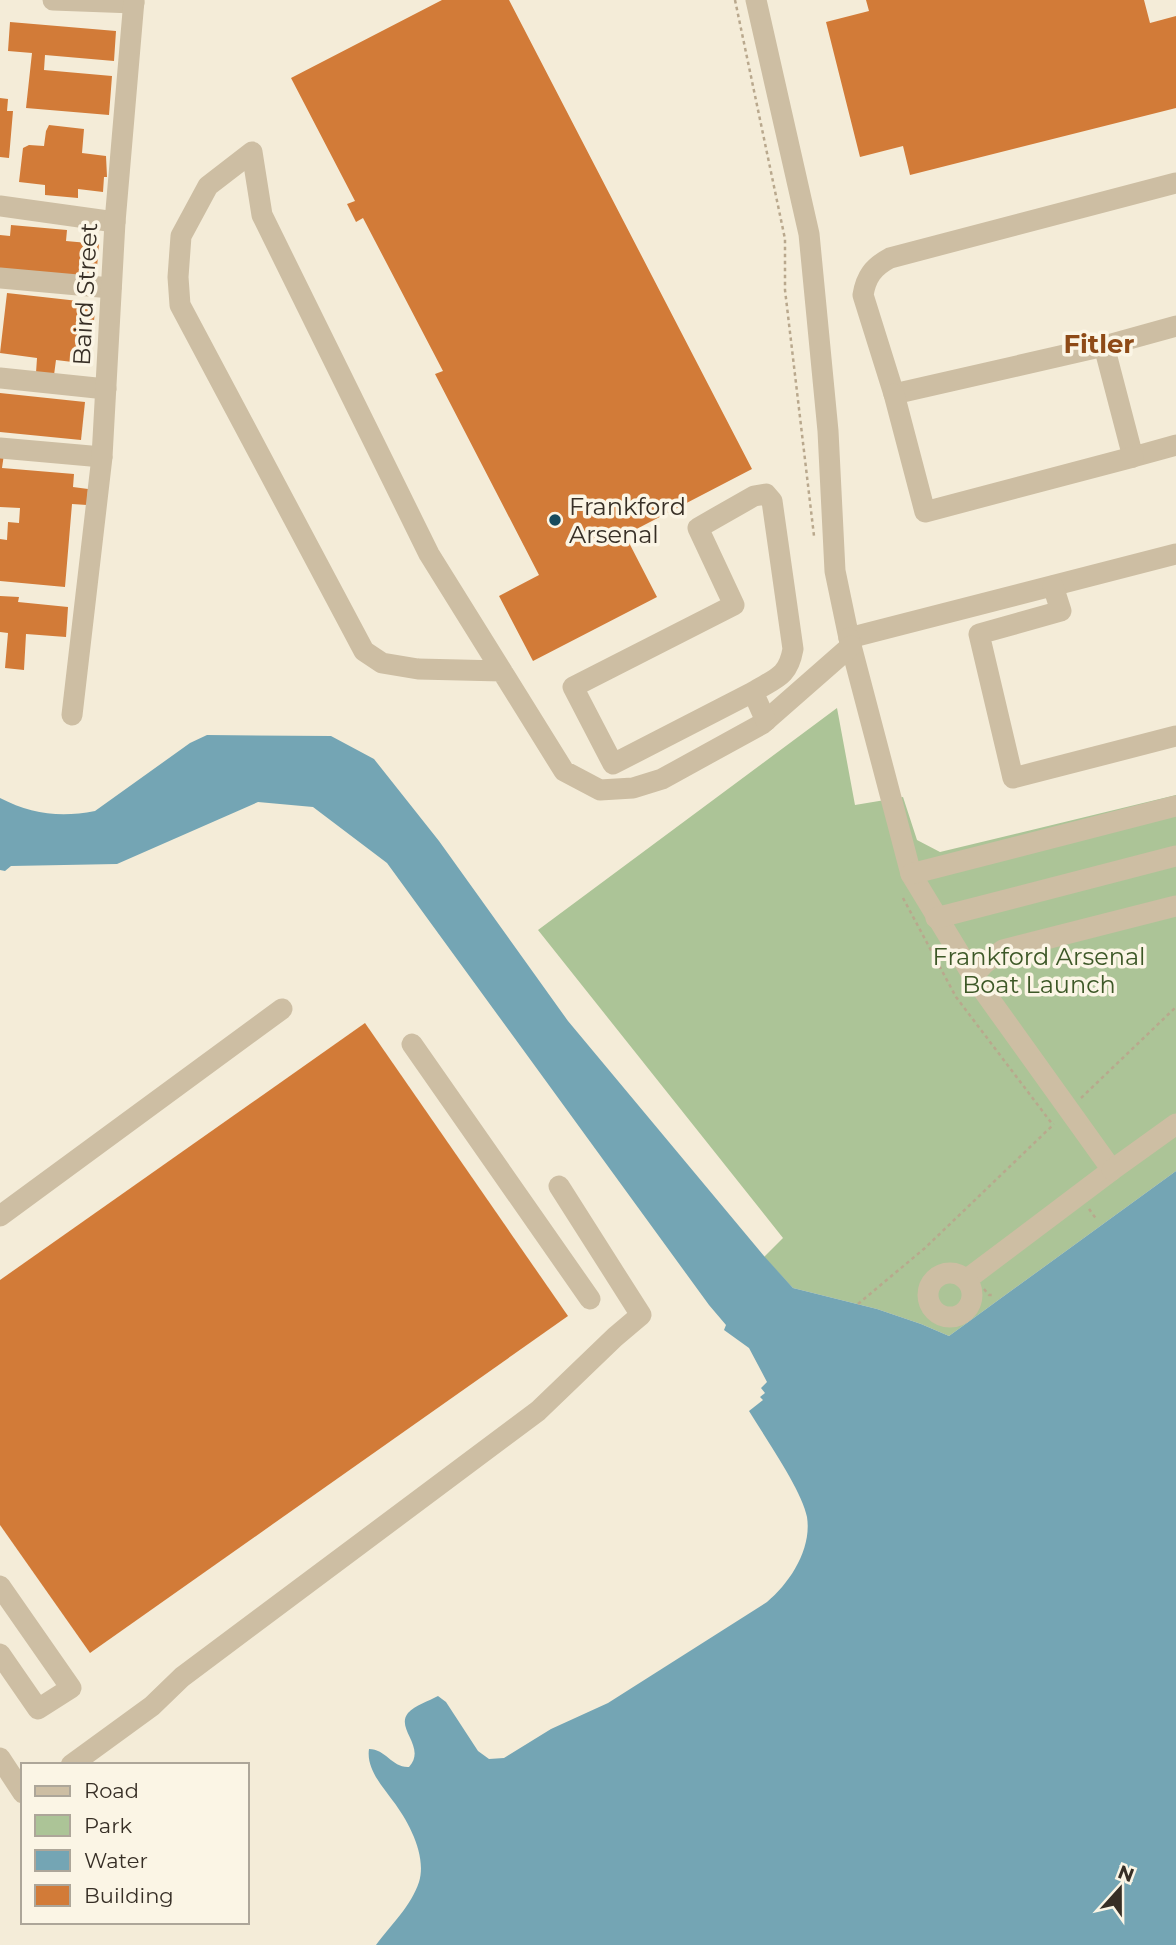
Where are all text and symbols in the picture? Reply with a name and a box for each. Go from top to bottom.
street label: Baird Street [67,222,103,366]
district label: Fitler [1063,328,1135,360]
place label: Frankford Arsenal [569,492,686,549]
marker: Frankford Arsenal [547,512,563,528]
park label: Frankford Arsenal Boat Launch [932,942,1146,999]
legend [21,1763,248,1924]
text: Road [84,1778,139,1803]
text: Park [84,1813,132,1838]
text: Water [84,1848,148,1873]
north arrow [1085,1854,1155,1924]
text: N [1115,1860,1137,1887]
text: Building [84,1883,174,1908]

